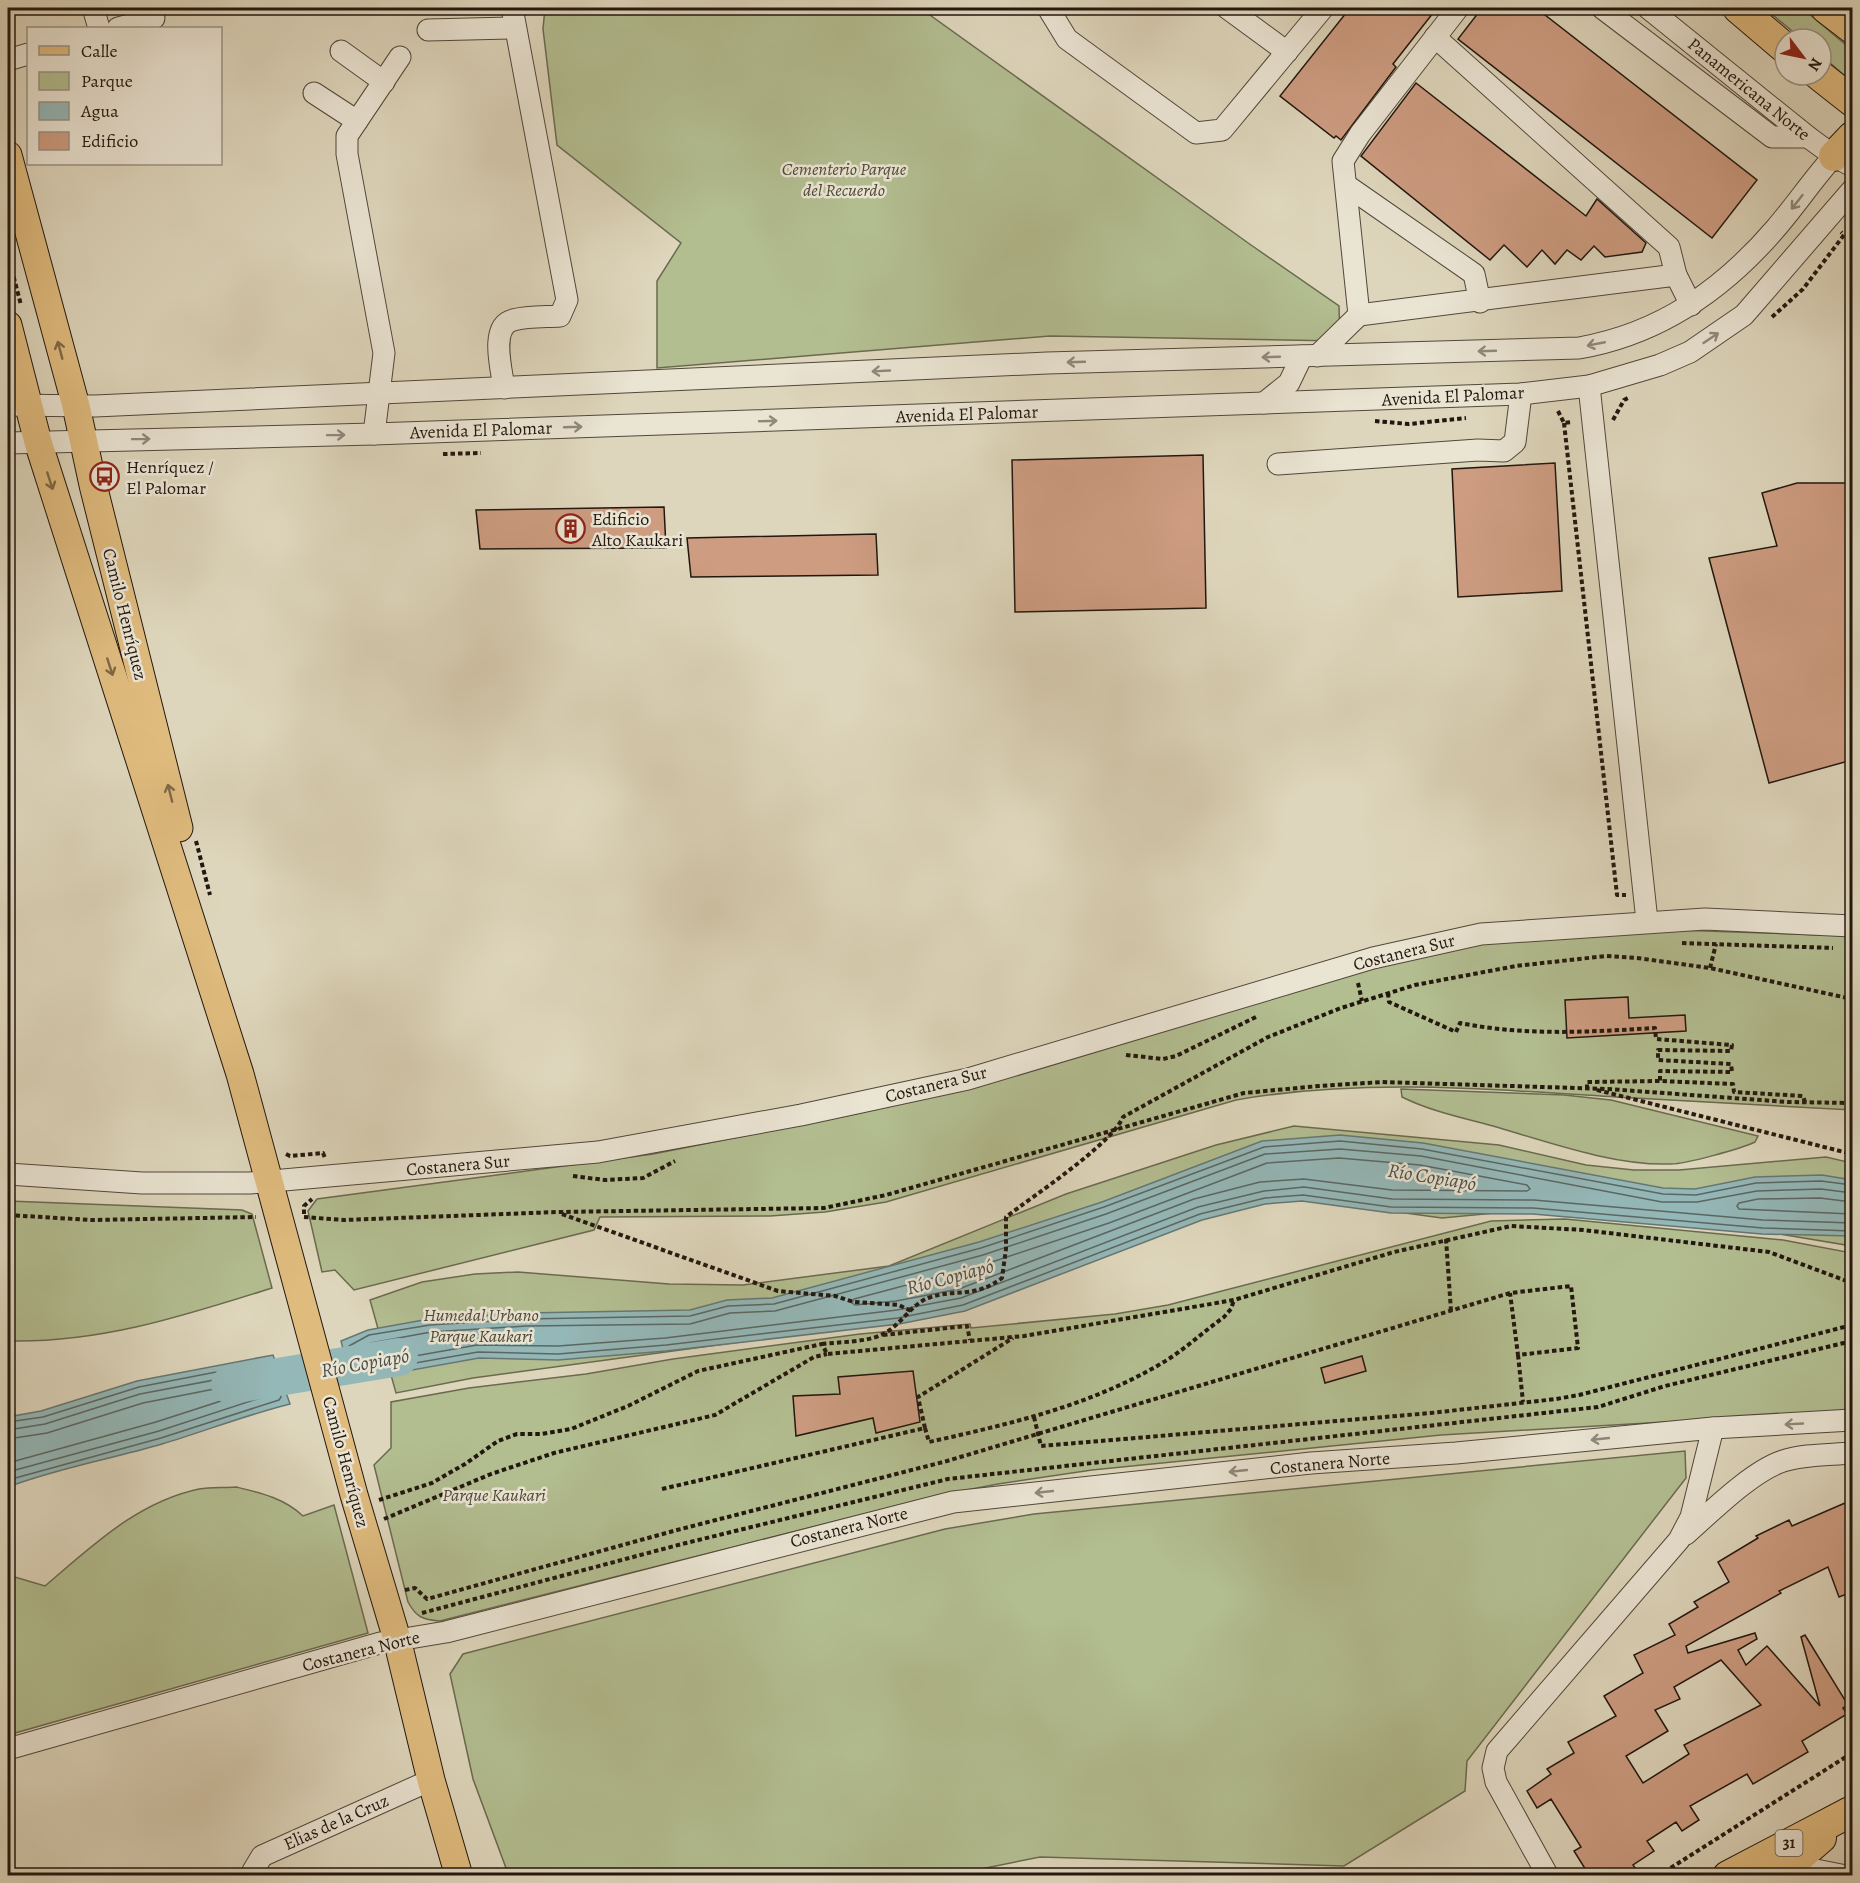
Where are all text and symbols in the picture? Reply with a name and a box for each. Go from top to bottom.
legend [27,27,222,165]
north arrow [1773,27,1833,87]
street label: Panamericana Norte [1683,33,1815,145]
text: Calle [81,39,118,63]
text: Parque [81,69,133,93]
text: Agua [80,99,119,123]
text: Edificio [81,129,138,153]
park label: Cementerio Parque del Recuerdo [782,157,907,202]
one-way arrow [1790,193,1803,209]
one-way arrow [1703,331,1720,344]
one-way arrow [1587,339,1607,350]
one-way arrow [53,341,65,360]
one-way arrow [1478,345,1498,356]
one-way arrow [1262,351,1282,363]
one-way arrow [1067,357,1087,368]
one-way arrow [872,365,892,376]
street label: Avenida El Palomar [1380,380,1525,412]
street label: Avenida El Palomar [894,400,1039,429]
one-way arrow [757,415,777,426]
street label: Avenida El Palomar [408,416,553,445]
one-way arrow [562,422,582,433]
one-way arrow [326,429,346,441]
one-way arrow [131,434,151,445]
place label: Henríquez / El Palomar [126,455,214,500]
bus stop icon: Henríquez / El Palomar [89,461,121,493]
one-way arrow [45,471,56,490]
place label: Edificio Alto Kaukari [591,507,683,552]
building icon: Edificio Alto Kaukari [555,513,587,545]
street label: Camilo Henríquez [97,546,153,682]
one-way arrow [105,657,116,676]
one-way arrow [163,784,175,803]
street label: Costanera Sur [1351,928,1458,976]
street label: Costanera Sur [883,1060,990,1108]
street label: Costanera Sur [405,1148,511,1181]
water label: Río Copiapó [1386,1157,1478,1197]
water label: Río Copiapó [903,1252,997,1302]
park label: Humedal Urbano Parque Kaukari [423,1303,539,1348]
water label: Río Copiapó [319,1342,411,1384]
street label: Camilo Henríquez [317,1394,375,1530]
one-way arrow [1785,1418,1805,1429]
one-way arrow [1590,1434,1610,1445]
street label: Costanera Norte [1269,1446,1391,1480]
one-way arrow [1229,1466,1249,1477]
park label: Parque Kaukari [442,1483,546,1507]
one-way arrow [1035,1487,1055,1498]
street label: Costanera Norte [788,1501,910,1553]
street label: Costanera Norte [300,1625,422,1677]
street label: Elias de la Cruz [280,1788,392,1856]
road number: 31 [1776,1830,1802,1856]

